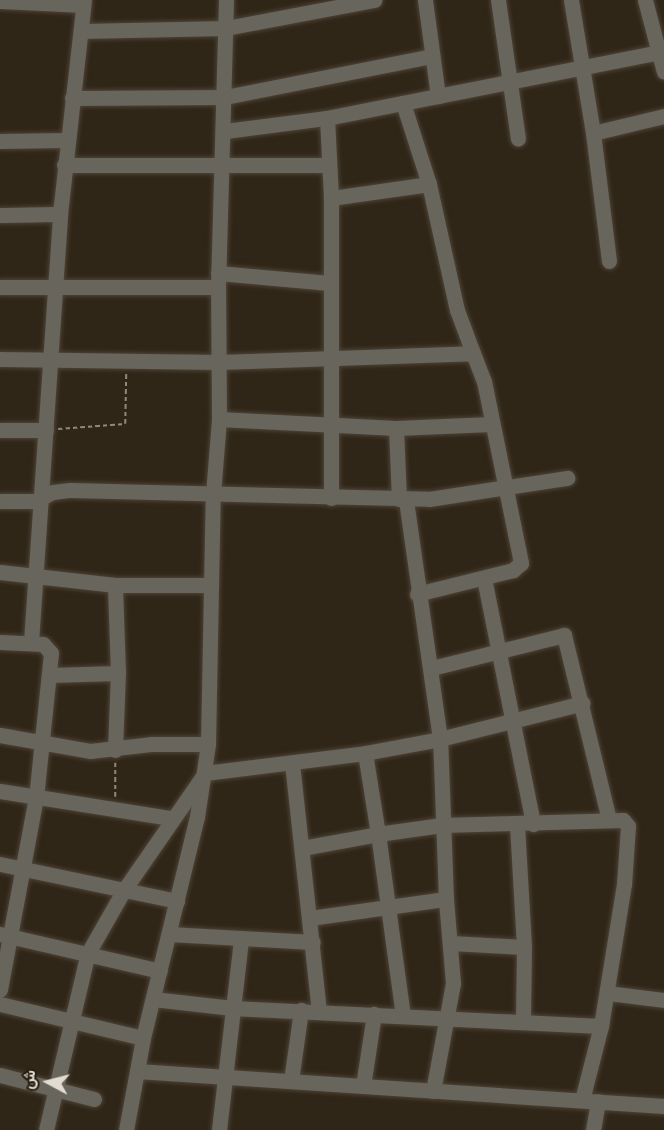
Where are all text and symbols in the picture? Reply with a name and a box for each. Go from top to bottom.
north arrow [18,1052,78,1112]
text: ش [19,1069,41,1091]

